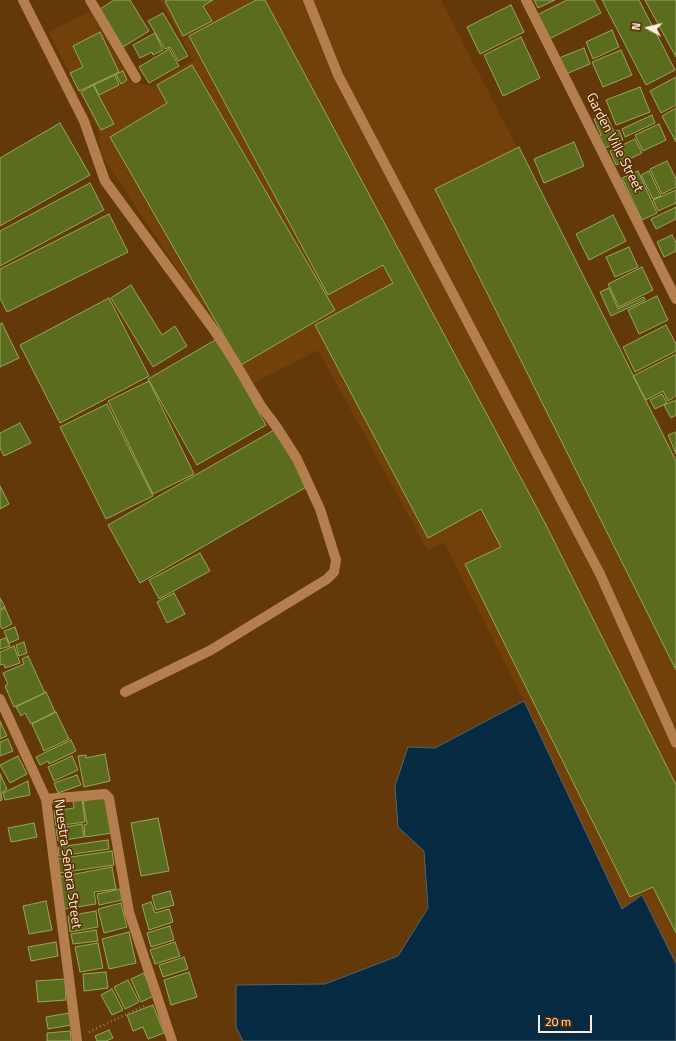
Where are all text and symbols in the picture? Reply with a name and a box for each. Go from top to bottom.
north arrow [628,8,668,48]
text: N [628,22,644,31]
street label: Garden Ville Street [582,90,646,196]
street label: Nuestra Señora Street [50,798,84,930]
scale bar [540,1007,594,1033]
text: 20 m [545,1012,571,1031]

